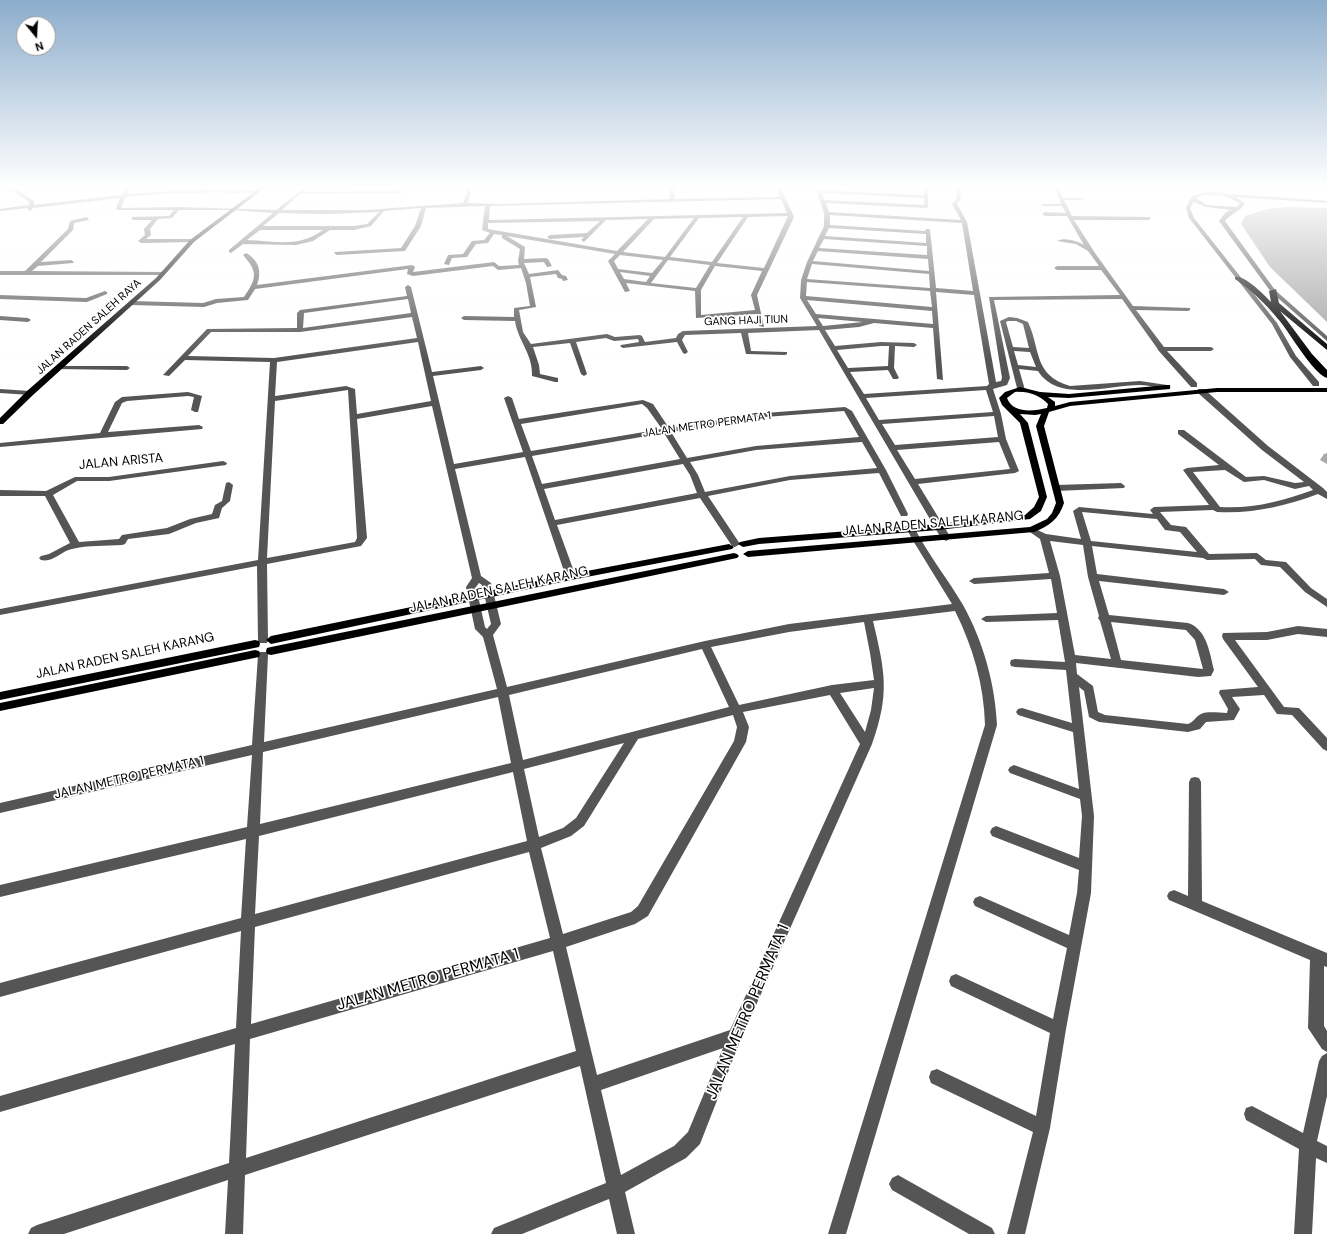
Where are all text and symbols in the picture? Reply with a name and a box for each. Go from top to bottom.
north arrow [16,16,56,56]
text: N [33,39,45,54]
street label: JALAN RADEN SALEH RAYA [34,276,144,378]
street label: GANG HAJI TIUN [704,313,788,329]
street label: JALAN METRO PERMATA 1 [642,409,772,441]
street label: JALAN ARISTA [78,451,164,473]
street label: JALAN RADEN SALEH KARANG [842,508,1024,540]
street label: JALAN RADEN SALEH KARANG [408,563,590,617]
street label: JALAN RADEN SALEH KARANG [34,629,216,683]
street label: JALAN METRO PERMATA 1 [53,753,205,803]
street label: JALAN METRO PERMATA 1 [702,922,794,1102]
street label: JALAN METRO PERMATA 1 [335,945,521,1015]

